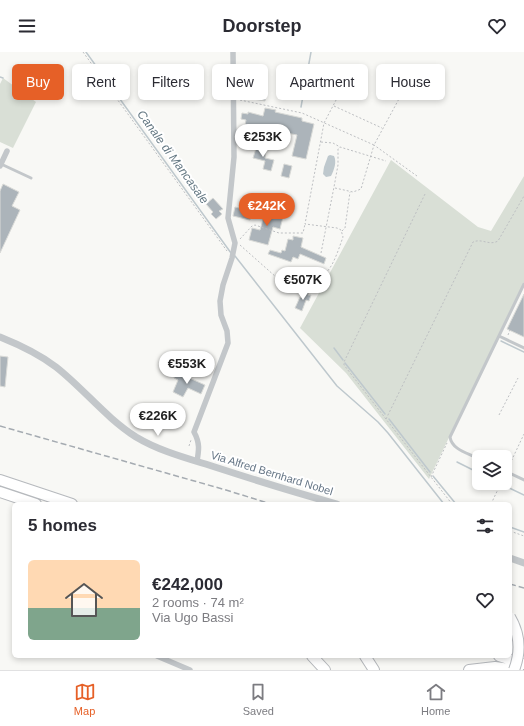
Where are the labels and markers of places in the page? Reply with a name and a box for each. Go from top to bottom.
pin: €253K [235,124,291,158]
pin: €242K [239,193,295,227]
pin: €507K [275,267,331,301]
pin: €553K [159,351,215,385]
pin: €226K [130,403,186,437]

